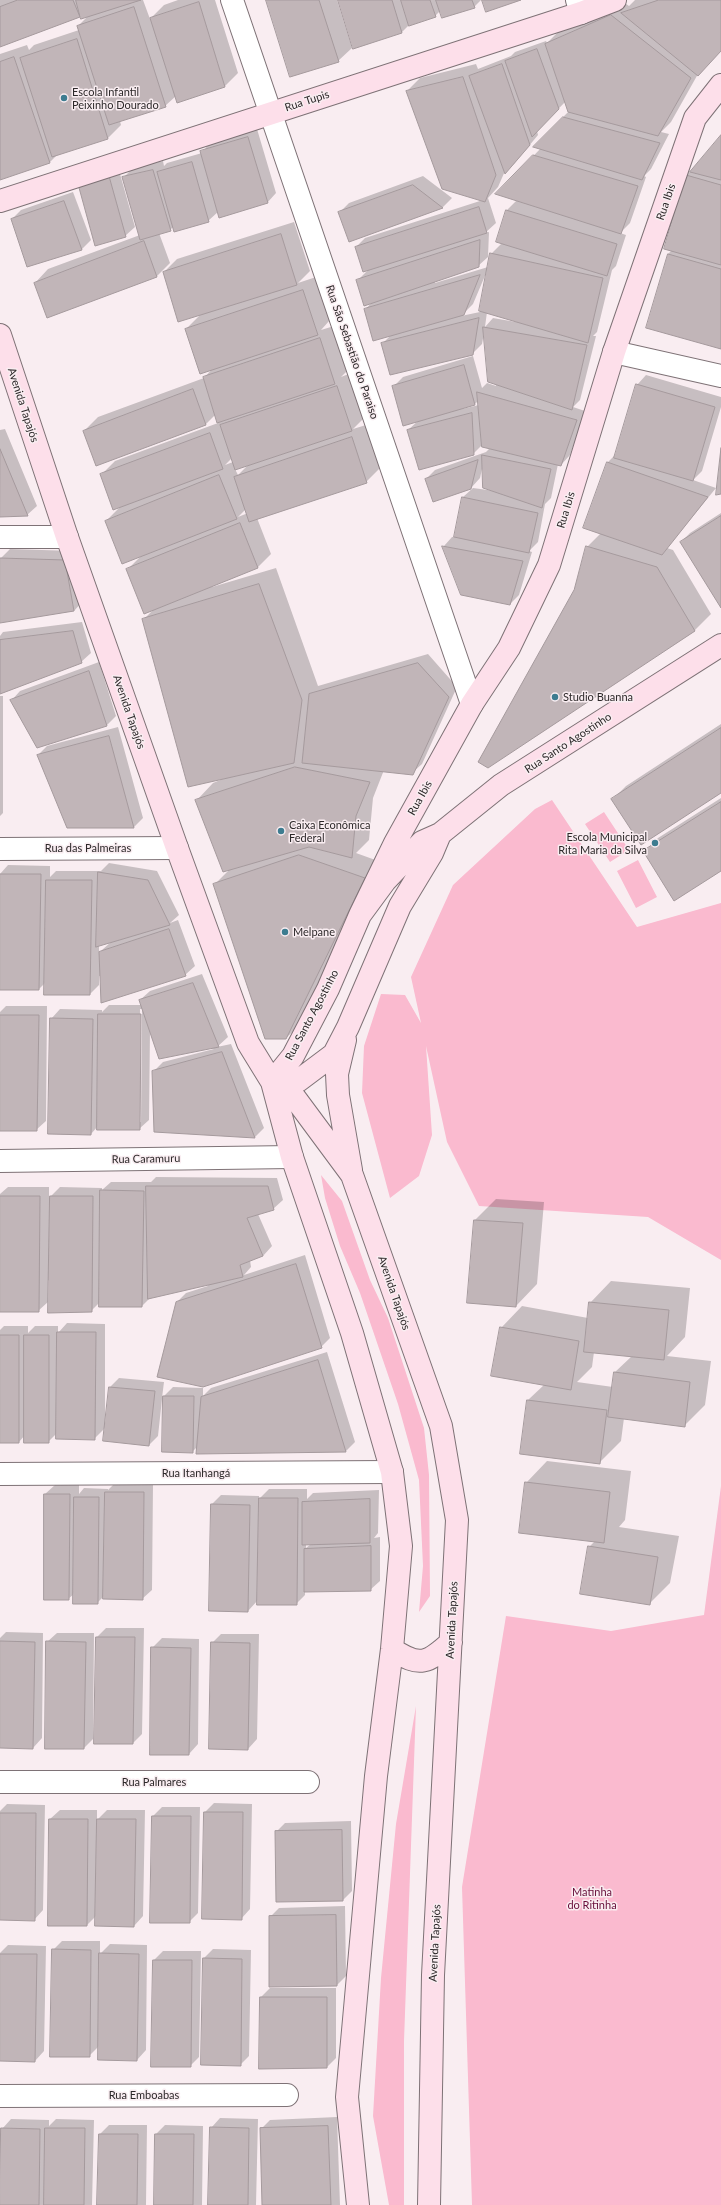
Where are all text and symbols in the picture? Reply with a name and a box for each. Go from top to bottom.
place label: Escola Infantil Peixinho Dourado [72,85,159,111]
street label: Rua Tupis [283,88,331,114]
marker: Escola Infantil Peixinho Dourado [59,93,69,103]
street label: Rua Ibis [654,182,678,222]
street label: Rua São Sebastião do Paraiso [323,283,381,421]
street label: Avenida Tapajós [5,366,41,444]
street label: Rua Ibis [554,490,578,530]
street label: Avenida Tapajós [110,673,148,751]
place label: Studio Buanna [563,690,633,704]
marker: Studio Buanna [550,692,560,702]
street label: Rua Santo Agostinho [522,710,614,776]
street label: Rua Ibis [405,778,435,818]
place label: Caixa Econômica Federal [289,818,370,844]
marker: Caixa Econômica Federal [276,826,286,836]
place label: Escola Municipal Rita Maria da Silva [558,830,647,856]
marker: Escola Municipal Rita Maria da Silva [650,838,660,848]
street label: Rua das Palmeiras [45,841,131,855]
place label: Melpane [293,925,335,939]
marker: Melpane [280,927,290,937]
street label: Rua Santo Agostinho [283,967,341,1063]
street label: Rua Caramuru [112,1152,180,1166]
street label: Avenida Tapajós [375,1254,413,1332]
street label: Rua Itanhangá [162,1466,230,1480]
street label: Avenida Tapajós [443,1581,461,1659]
street label: Rua Palmares [122,1775,186,1789]
park label: Matinha do Ritinha [567,1885,617,1911]
street label: Avenida Tapajós [426,1904,444,1982]
street label: Rua Emboabas [109,2088,179,2102]

